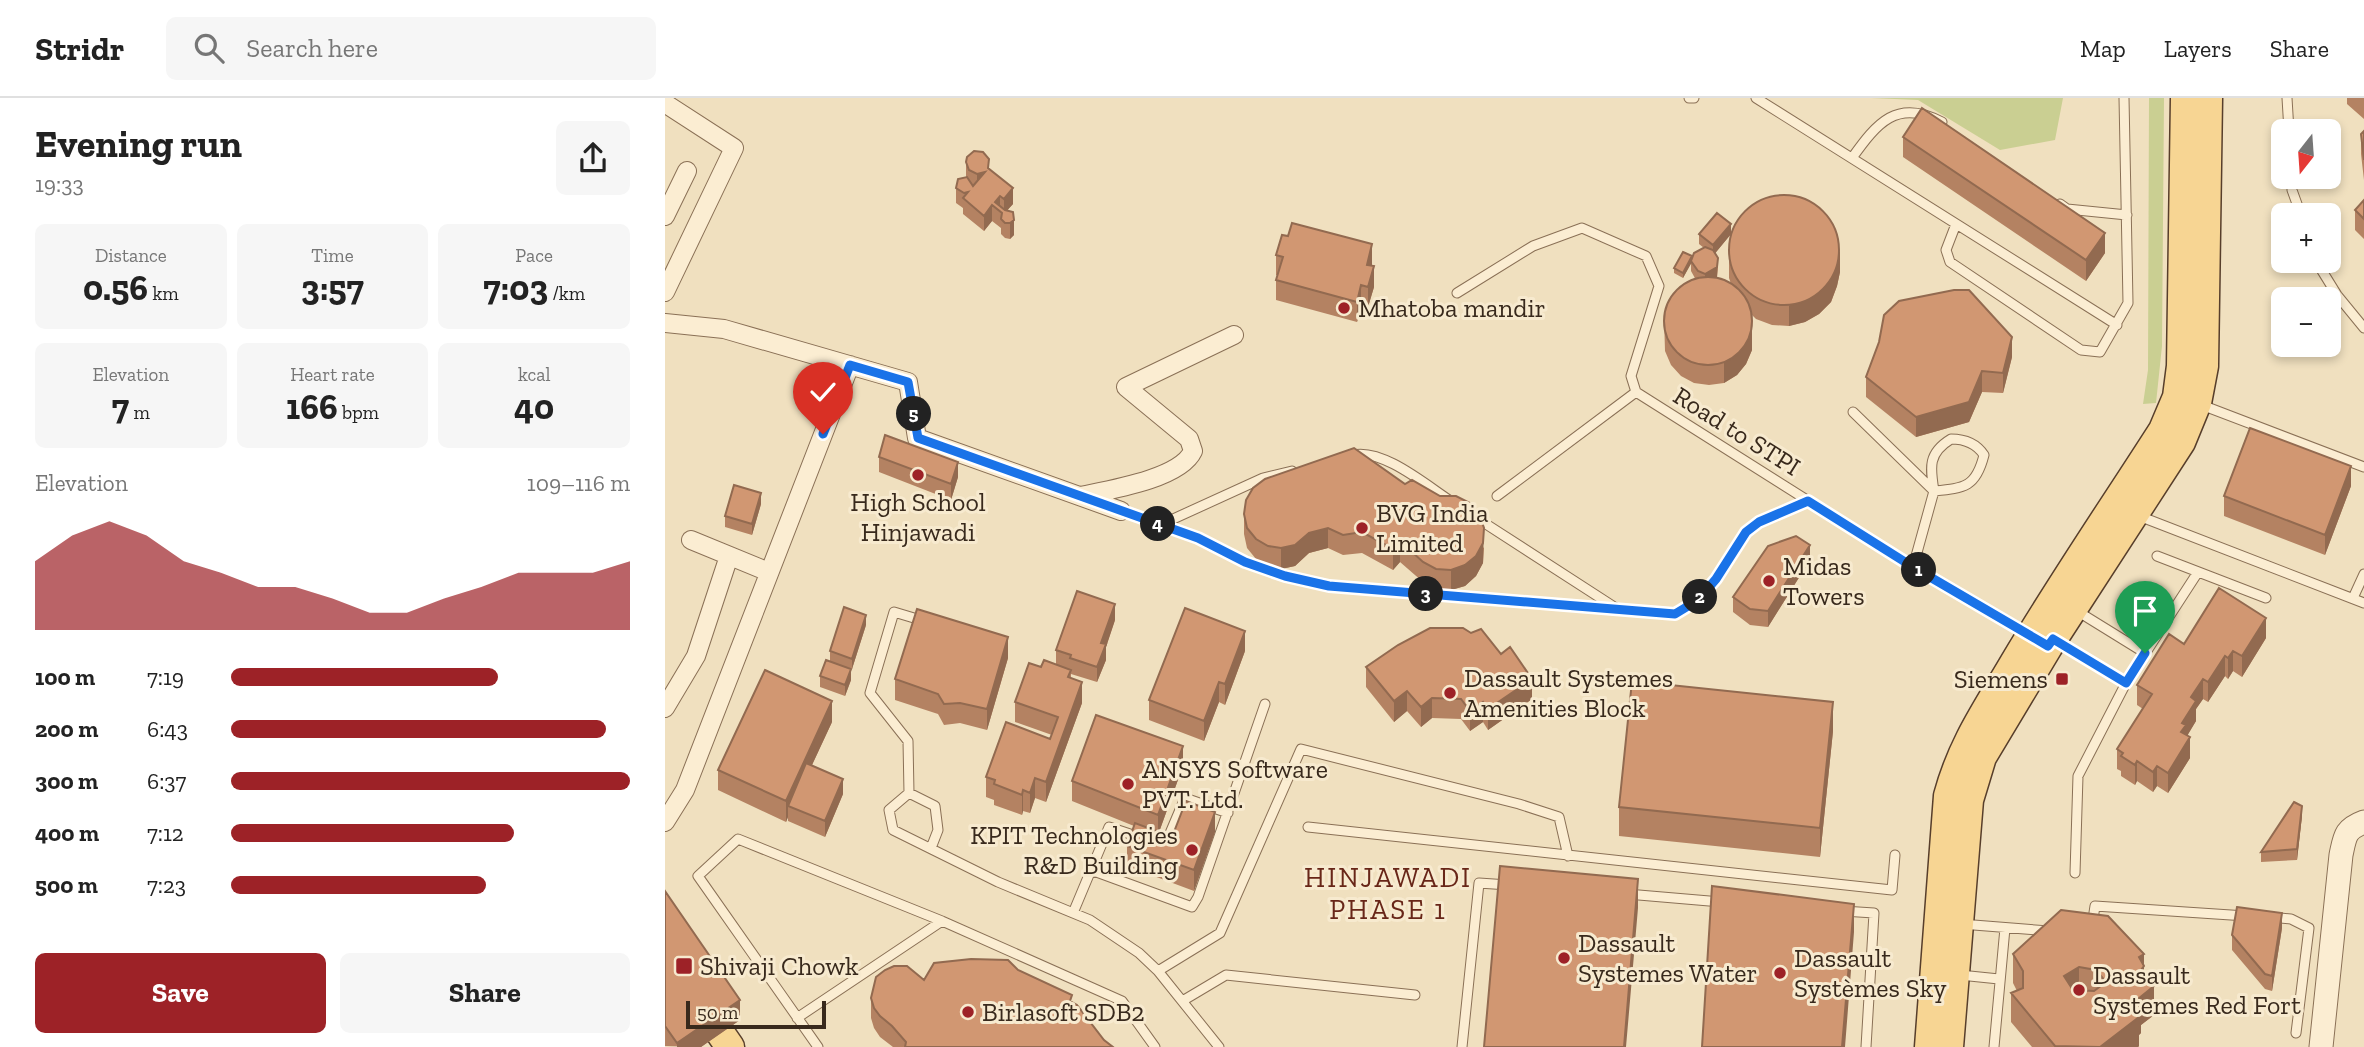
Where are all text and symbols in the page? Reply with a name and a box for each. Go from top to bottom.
search box [166,17,656,80]
text: Stridr [35,29,124,68]
icon: search [190,29,228,67]
text: Search here [246,32,378,64]
text: Map [2080,34,2126,63]
text: Layers [2164,34,2232,63]
text: Share [2270,34,2329,63]
north arrow [2271,119,2341,189]
map controls [2271,119,2341,357]
text: Evening run [35,121,242,167]
button: share [556,121,630,195]
text: 19:33 [35,170,84,198]
button: + [2271,203,2341,273]
text: Distance [95,244,167,267]
text: Time [311,244,354,267]
text: Pace [515,244,553,267]
text: 0.56 [83,267,148,309]
text: 3:57 [301,267,364,309]
text: 7:03 [483,267,548,309]
text: km [148,282,179,305]
text: /km [548,282,585,305]
button: − [2271,287,2341,357]
place label: Mhatoba mandir [1358,292,1546,324]
marker: Mhatoba mandir [1336,300,1352,316]
pin [793,362,853,434]
text: Elevation [92,363,169,386]
text: Heart rate [290,363,375,386]
text: kcal [518,363,550,386]
icon: check [804,373,842,411]
street label: Road to STPI [1668,379,1806,483]
text: 7 [112,386,129,428]
text: 166 [286,386,338,428]
text: 40 [514,386,554,428]
pin: 5 [897,396,931,432]
text: m [129,401,150,424]
text: bpm [338,401,379,424]
text: 5 [909,402,918,425]
marker: High School Hinjawadi [910,467,926,483]
text: Elevation [35,469,128,497]
text: 109–116 m [527,469,630,497]
place label: High School Hinjawadi [850,486,986,548]
place label: BVG India Limited [1376,497,1489,559]
pin: 4 [1141,506,1175,542]
text: 4 [1152,512,1163,535]
marker: BVG India Limited [1354,520,1370,536]
place label: Midas Towers [1783,550,1865,612]
pin: 1 [1901,552,1937,588]
text: 1 [1915,558,1922,581]
marker: Midas Towers [1761,573,1777,589]
pin: 3 [1409,576,1443,612]
pin: 2 [1683,580,1717,614]
pin [2115,581,2175,653]
text: 3 [1420,582,1431,605]
text: 2 [1694,585,1705,608]
icon: arrive [2126,592,2164,630]
place label: Dassault Systemes Amenities Block [1464,662,1673,724]
text: 100 m [35,663,95,691]
text: 7:19 [147,663,184,691]
place label: Siemens [1954,663,2048,695]
marker: Siemens [2054,671,2070,687]
marker: Dassault Systemes Amenities Block [1442,685,1458,701]
text: 200 m [35,715,98,743]
text: 6:43 [147,715,188,743]
place label: ANSYS Software PVT. Ltd. [1142,753,1328,815]
text: 300 m [35,767,98,795]
text: 6:37 [147,767,186,795]
marker: ANSYS Software PVT. Ltd. [1120,776,1136,792]
text: 400 m [35,819,99,847]
text: 7:12 [147,819,184,847]
place label: KPIT Technologies R&D Building [970,819,1178,881]
marker: KPIT Technologies R&D Building [1184,842,1200,858]
district label: HINJAWADI PHASE 1 [1304,861,1472,926]
text: 500 m [35,871,98,899]
text: 7:23 [147,871,186,899]
place label: Dassault Systemes Water [1578,927,1757,989]
place label: Dassault Systèmes Sky [1794,942,1947,1004]
place label: Shivaji Chowk [700,950,859,982]
marker: Dassault Systemes Water [1556,950,1572,966]
button: Save [35,953,326,1033]
button: Share [340,953,630,1033]
marker: Shivaji Chowk [674,956,694,976]
place label: Dassault Systemes Red Fort [2093,959,2301,1021]
marker: Dassault Systèmes Sky [1772,965,1788,981]
marker: Dassault Systemes Red Fort [2071,982,2087,998]
place label: Birlasoft SDB2 [982,996,1145,1028]
scale bar [686,998,826,1030]
text: 50 m [697,1001,738,1024]
marker: Birlasoft SDB2 [960,1004,976,1020]

